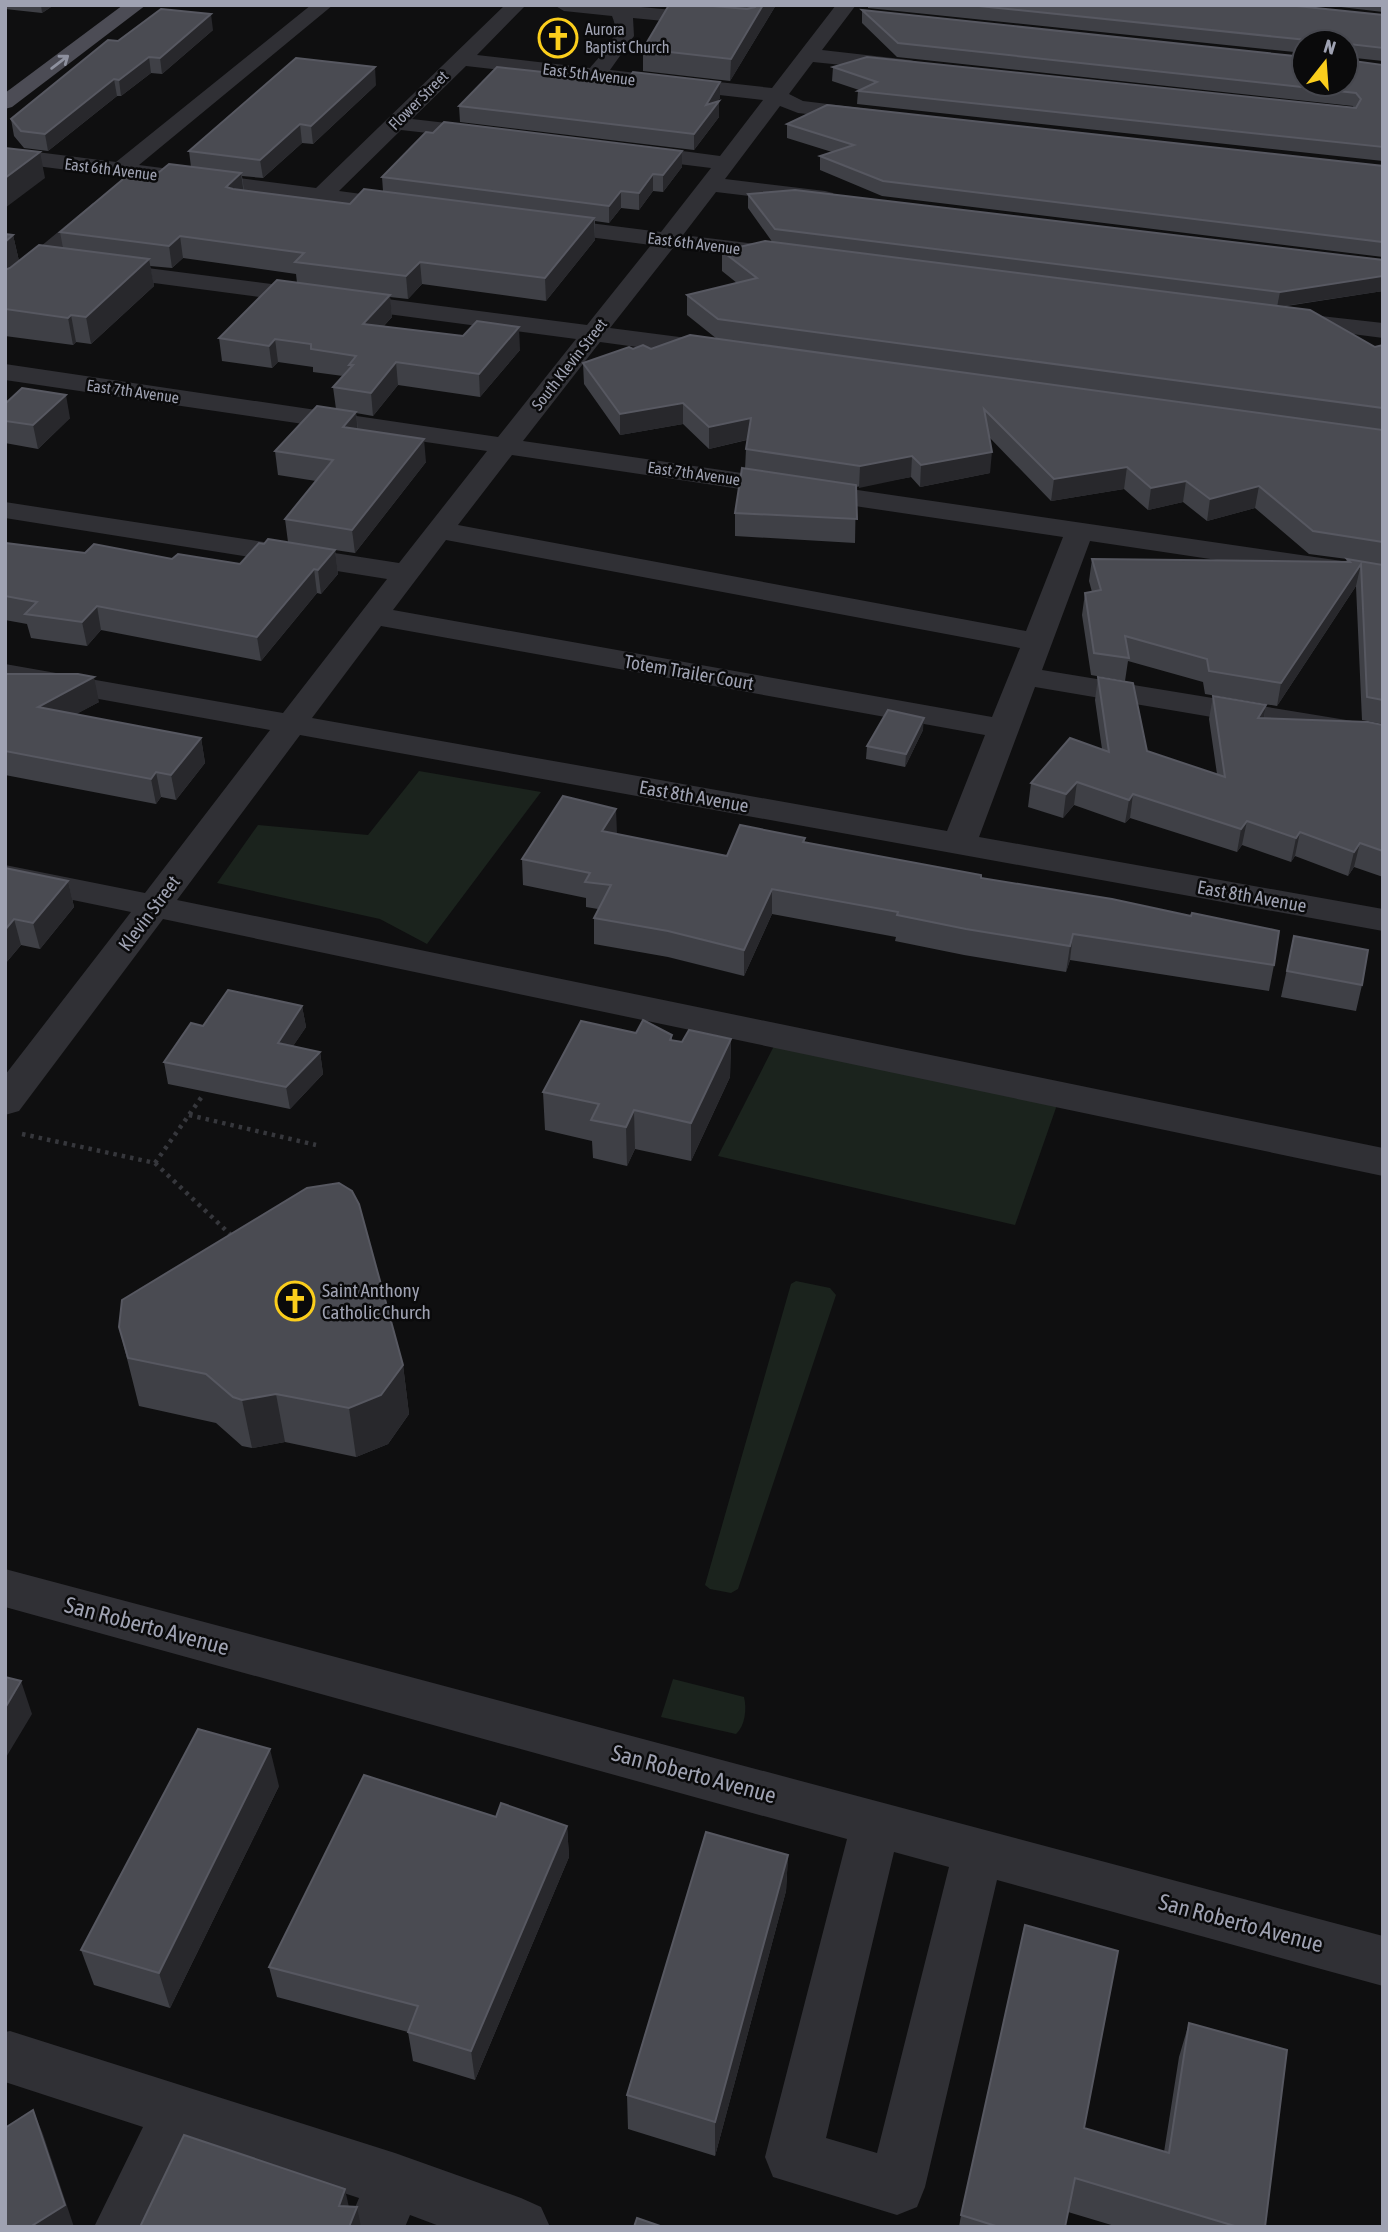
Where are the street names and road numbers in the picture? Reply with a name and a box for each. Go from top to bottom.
street label: East 5th Avenue [542,59,636,89]
street label: Flower Street [385,66,452,133]
street label: East 6th Avenue [64,154,158,184]
street label: East 6th Avenue [647,228,741,258]
street label: South Klevin Street [528,314,610,413]
street label: East 7th Avenue [86,376,180,406]
street label: East 7th Avenue [647,458,741,488]
street label: Totem Trailer Court [622,650,756,694]
street label: East 8th Avenue [638,776,750,816]
street label: Klevin Street [114,871,184,955]
street label: East 8th Avenue [1196,876,1308,916]
street label: San Roberto Avenue [62,1592,232,1660]
street label: San Roberto Avenue [609,1740,779,1808]
street label: San Roberto Avenue [1156,1889,1326,1957]

